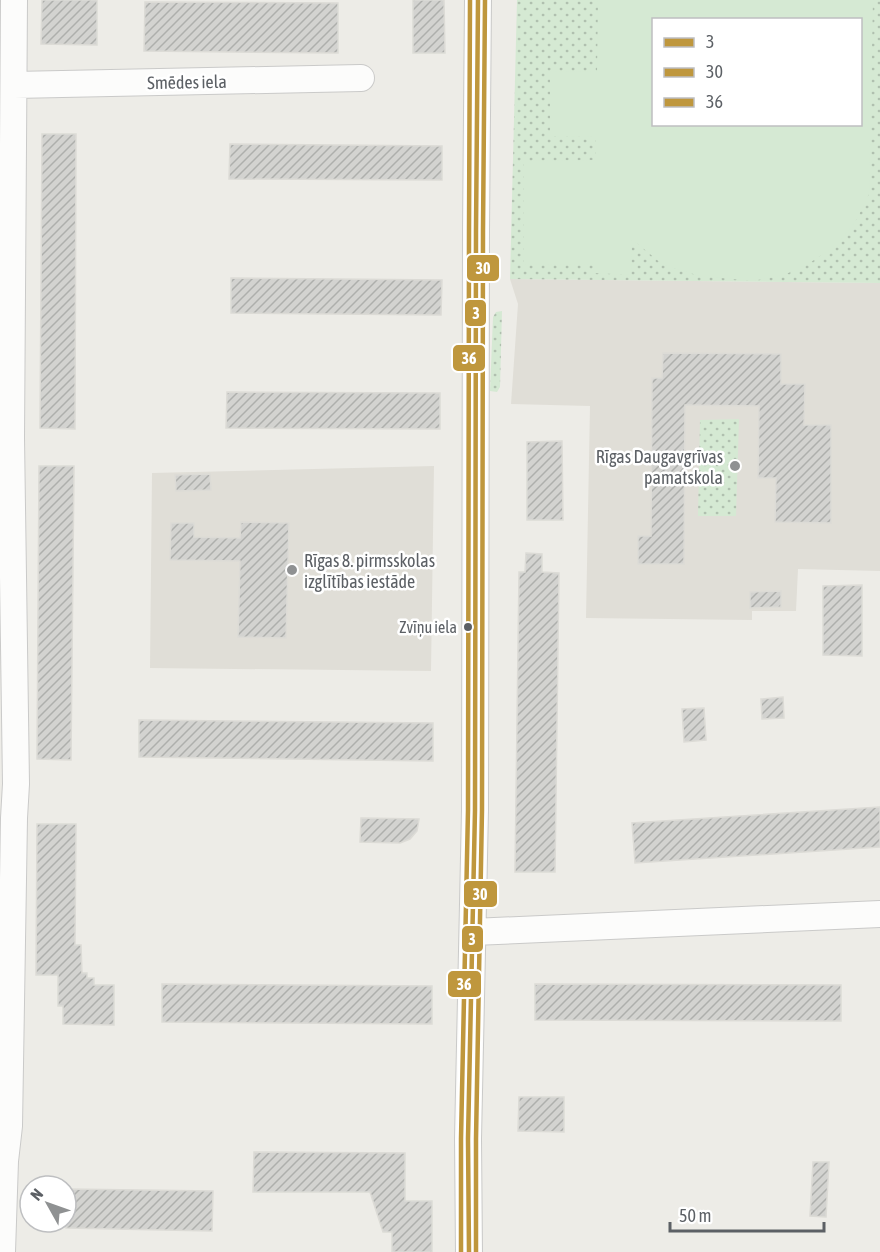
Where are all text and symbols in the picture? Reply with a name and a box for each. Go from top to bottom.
legend [652,18,862,126]
text: 3 [706,31,714,52]
text: 30 [706,61,723,82]
street label: Smēdes iela [147,71,227,93]
text: 36 [706,91,723,112]
line badge: 30 [466,254,500,282]
text: 30 [475,259,491,277]
line badge: 3 [464,299,487,327]
text: 3 [472,304,480,322]
line badge: 36 [452,344,486,372]
text: 36 [461,349,477,367]
place label: Rīgas Daugavgrīvas pamatskola [596,446,723,488]
marker: Rīgas Daugavgrīvas pamatskola [728,459,742,473]
place label: Rīgas 8. pirmsskolas izglītības iestāde [304,550,435,592]
marker: Rīgas 8. pirmsskolas izglītības iestāde [285,563,299,577]
place label: Zvīņu iela [399,618,457,637]
marker: Zvīņu iela [462,621,474,633]
line badge: 30 [463,880,498,908]
text: 30 [472,885,488,903]
line badge: 3 [461,925,484,953]
text: 3 [468,930,476,948]
line badge: 36 [447,970,482,998]
text: 36 [456,975,472,993]
north arrow [18,1174,78,1234]
text: N [27,1185,46,1204]
scale bar [670,1195,824,1233]
text: 50 m [679,1205,711,1226]

